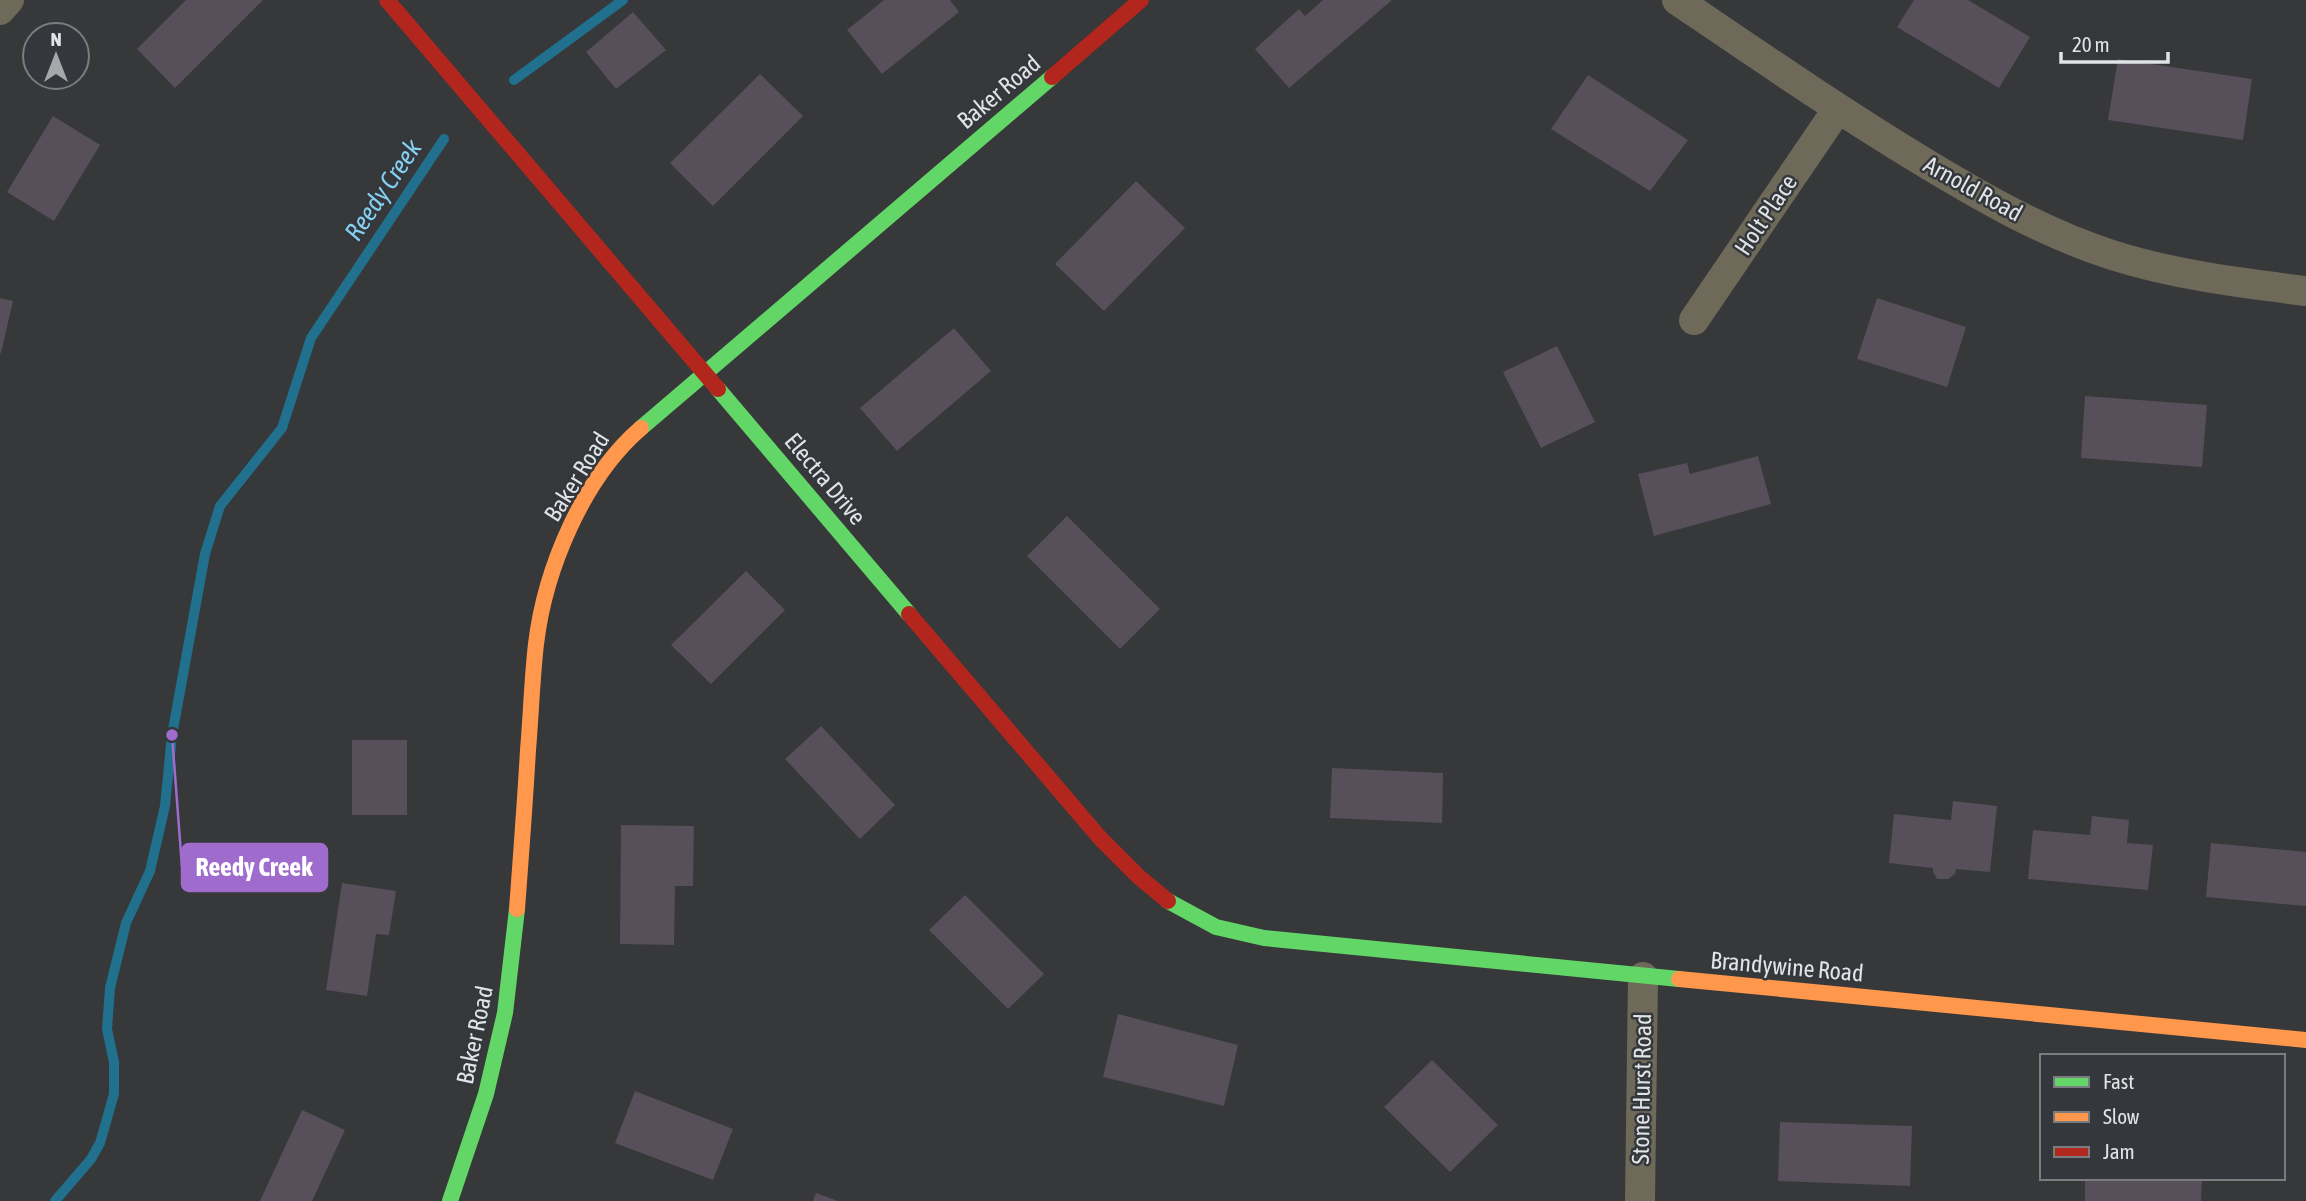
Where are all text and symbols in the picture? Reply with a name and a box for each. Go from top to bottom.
north arrow [21,21,91,91]
scale bar [2061,21,2168,65]
text: N [50,28,62,50]
text: 20 m [2072,32,2110,56]
street label: Baker Road [952,49,1046,134]
water label: Reedy Creek [338,133,428,246]
street label: Arnold Road [1919,150,2027,227]
street label: Holt Place [1729,170,1802,260]
street label: Baker Road [539,427,614,526]
street label: Electra Drive [780,428,871,530]
callout: Reedy Creek [182,844,327,891]
text: Reedy Creek [195,852,313,882]
street label: Brandywine Road [1709,946,1865,987]
street label: Baker Road [451,983,498,1086]
street label: Stone Hurst Road [1627,1013,1656,1165]
legend [2040,1054,2285,1180]
text: Fast [2103,1069,2134,1093]
text: Slow [2103,1104,2140,1128]
text: Jam [2103,1139,2135,1163]

